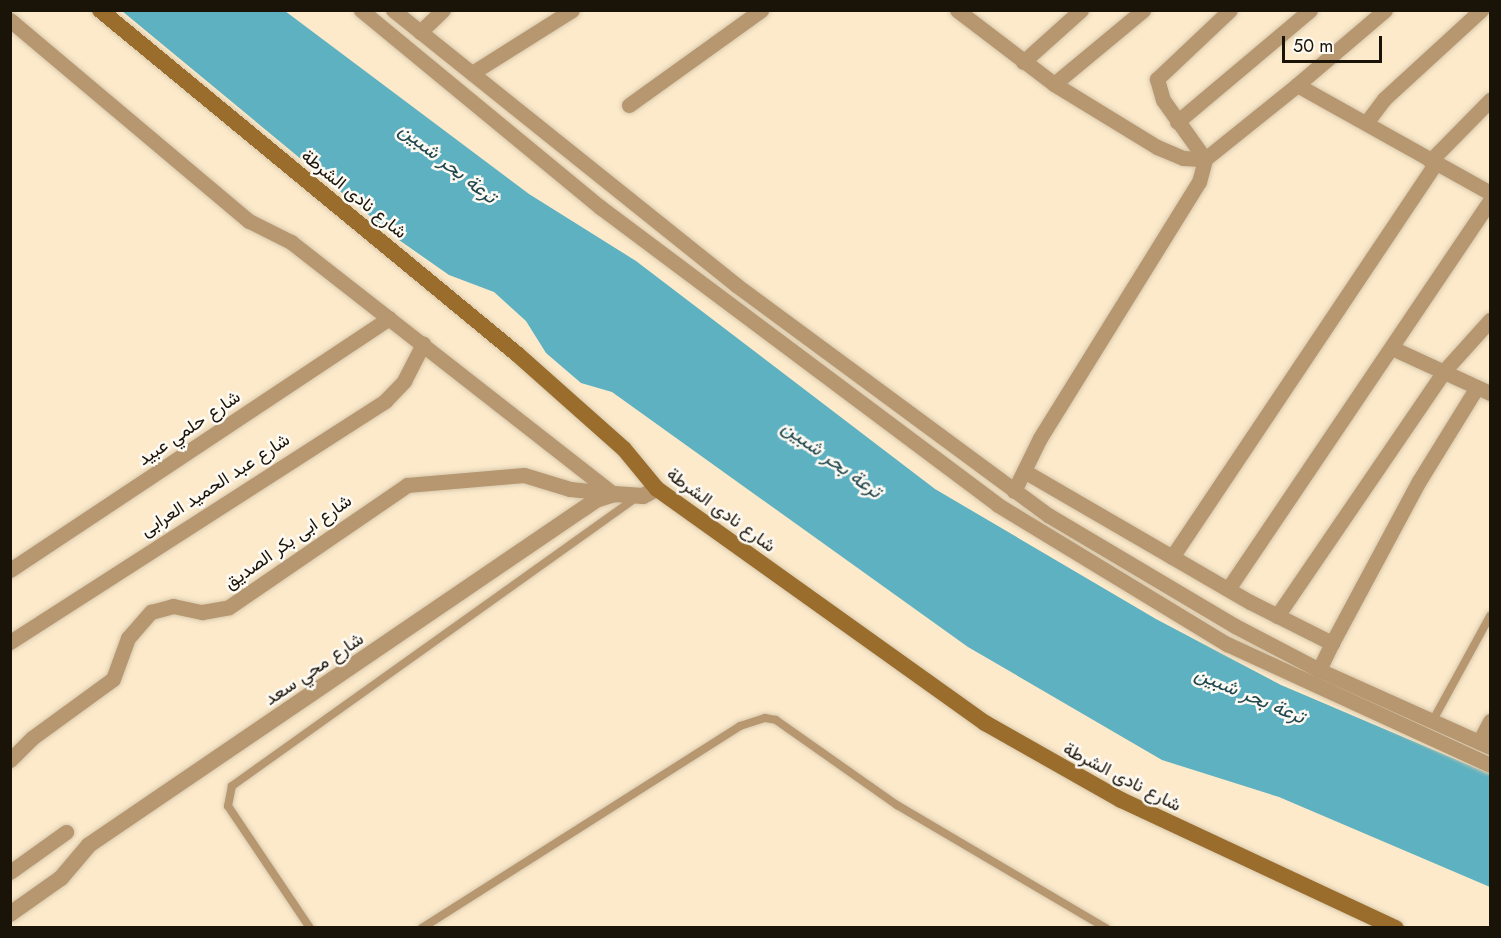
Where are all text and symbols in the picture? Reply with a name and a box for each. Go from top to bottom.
scale bar [1285,24,1386,62]
text: 50 m [1293,33,1333,59]
water label: ترعة بحر شبين [394,117,502,209]
street label: شارع نادى الشرطة [297,145,411,243]
street label: شارع حلمي عبيد [134,386,244,470]
water label: ترعة بحر شبين [777,415,887,503]
street label: شارع عبد الحميد العرابى [136,429,294,541]
street label: شارع نادى الشرطة [662,463,780,557]
street label: شارع ابى بكر الصديق [220,490,356,594]
street label: شارع محي سعد [260,628,368,710]
water label: ترعة بحر شبين [1191,661,1309,729]
street label: شارع نادى الشرطة [1059,738,1185,816]

